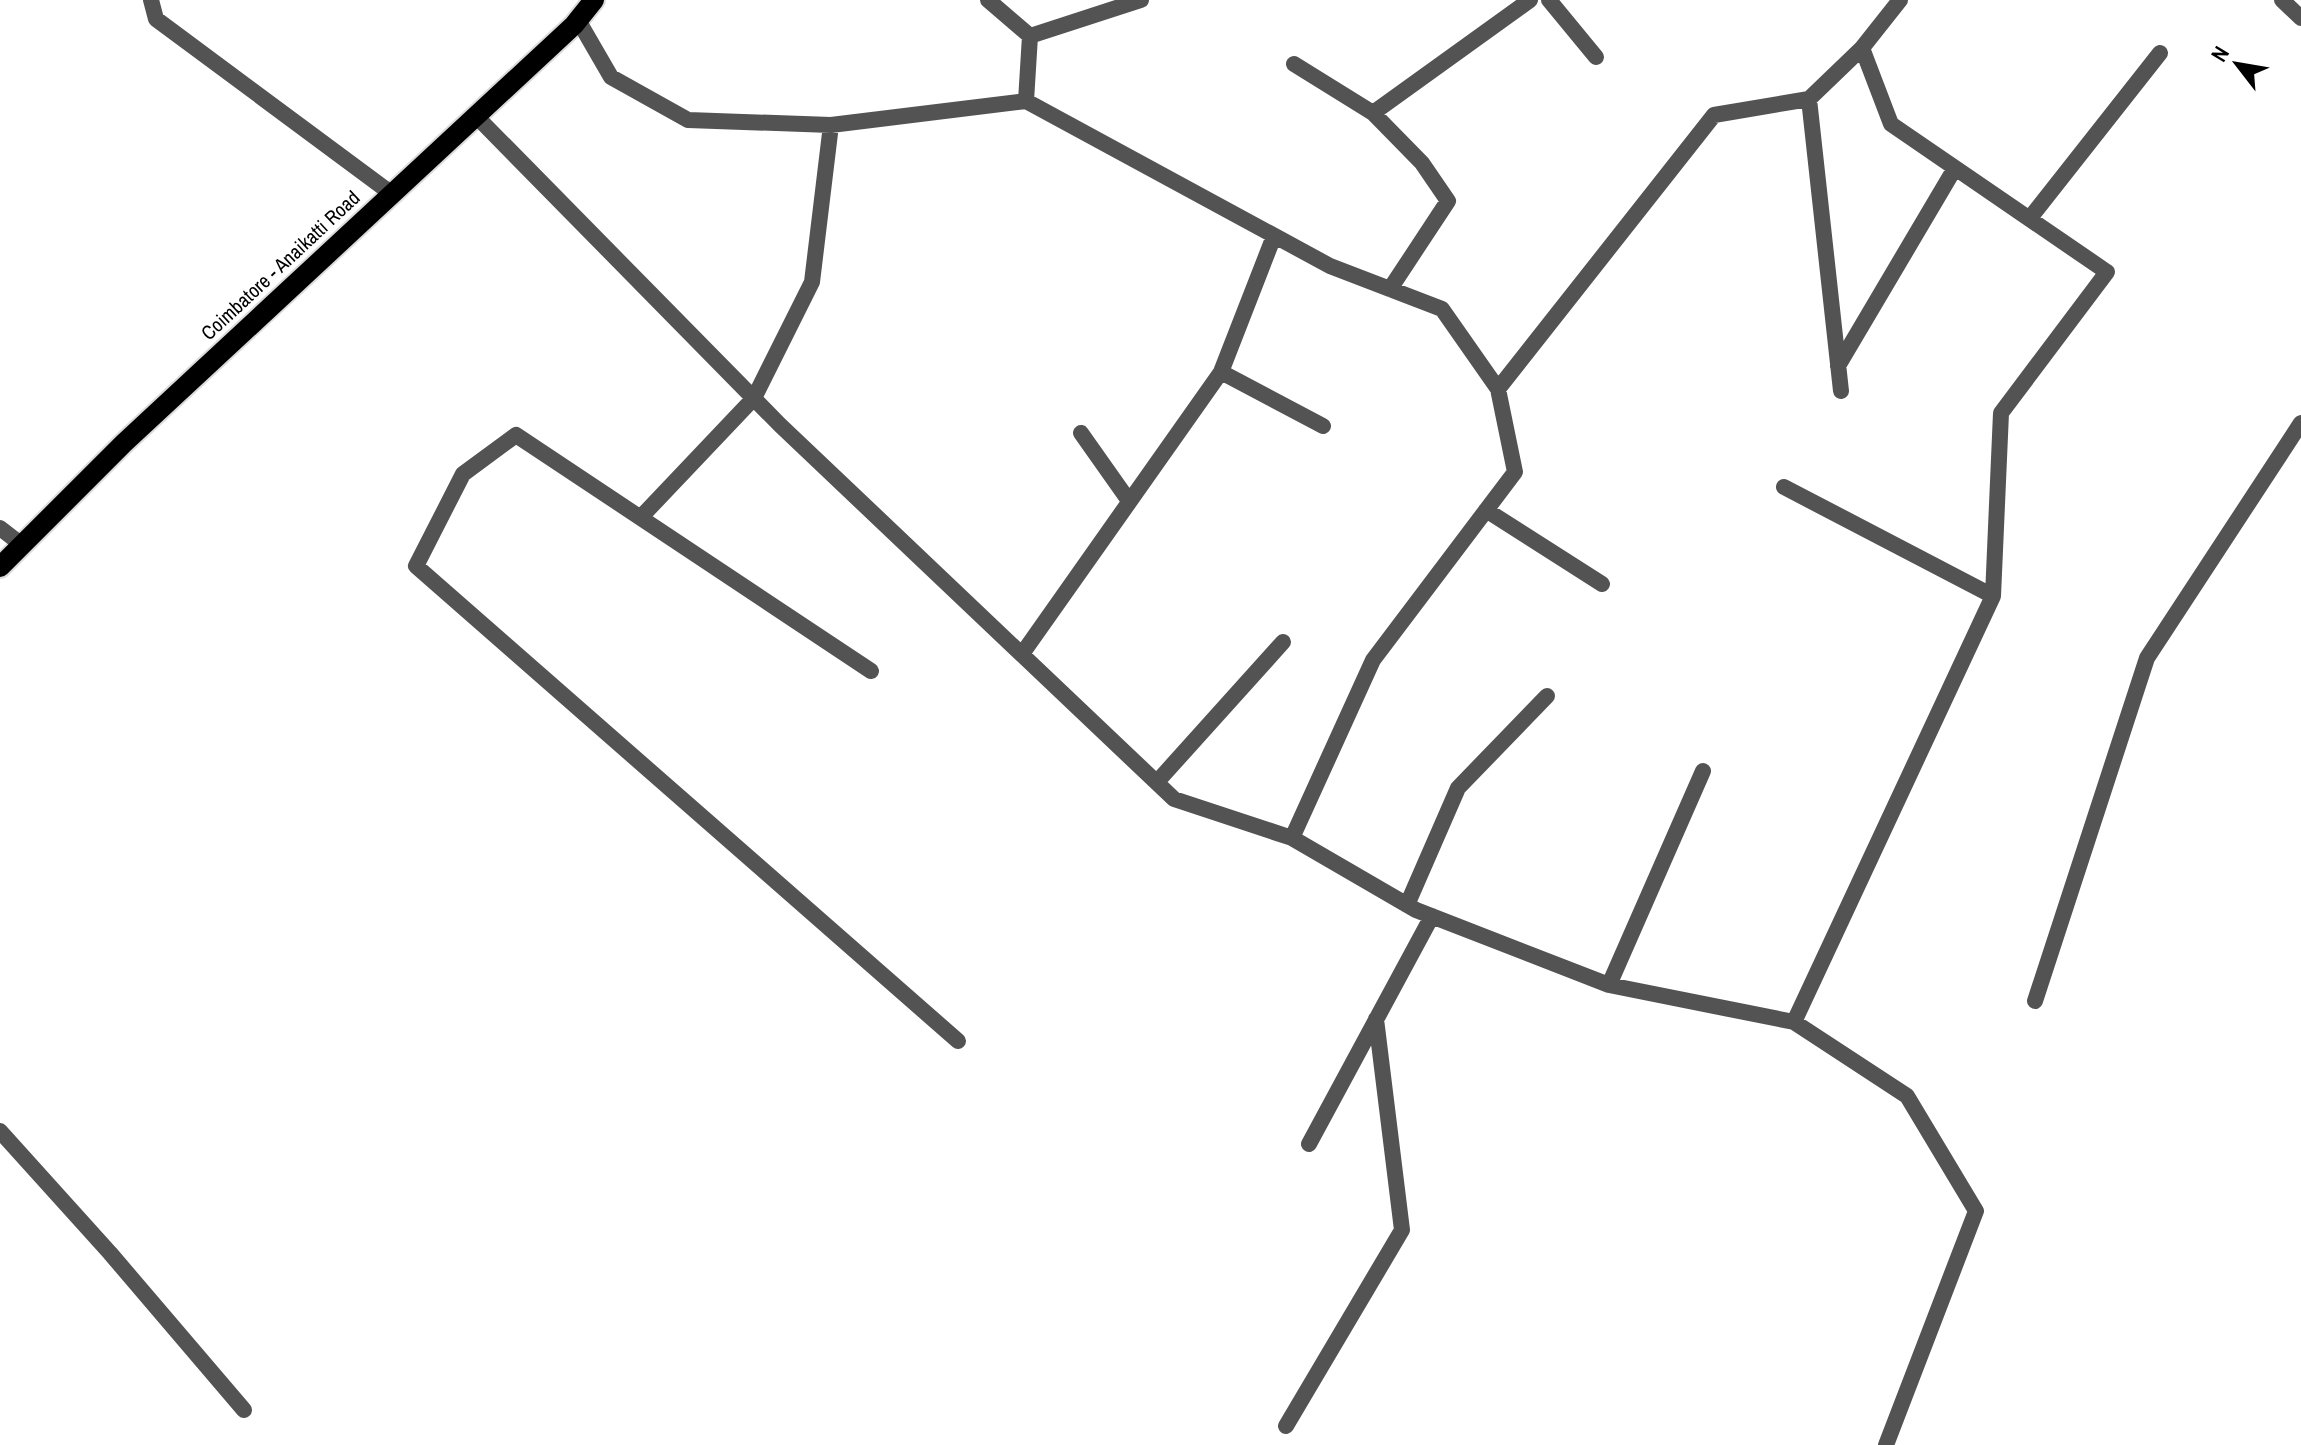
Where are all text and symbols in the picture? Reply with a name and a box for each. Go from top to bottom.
north arrow [2197,24,2277,104]
text: N [2204,40,2236,67]
street label: Coimbatore - Anaikatti Road [195,184,365,346]

